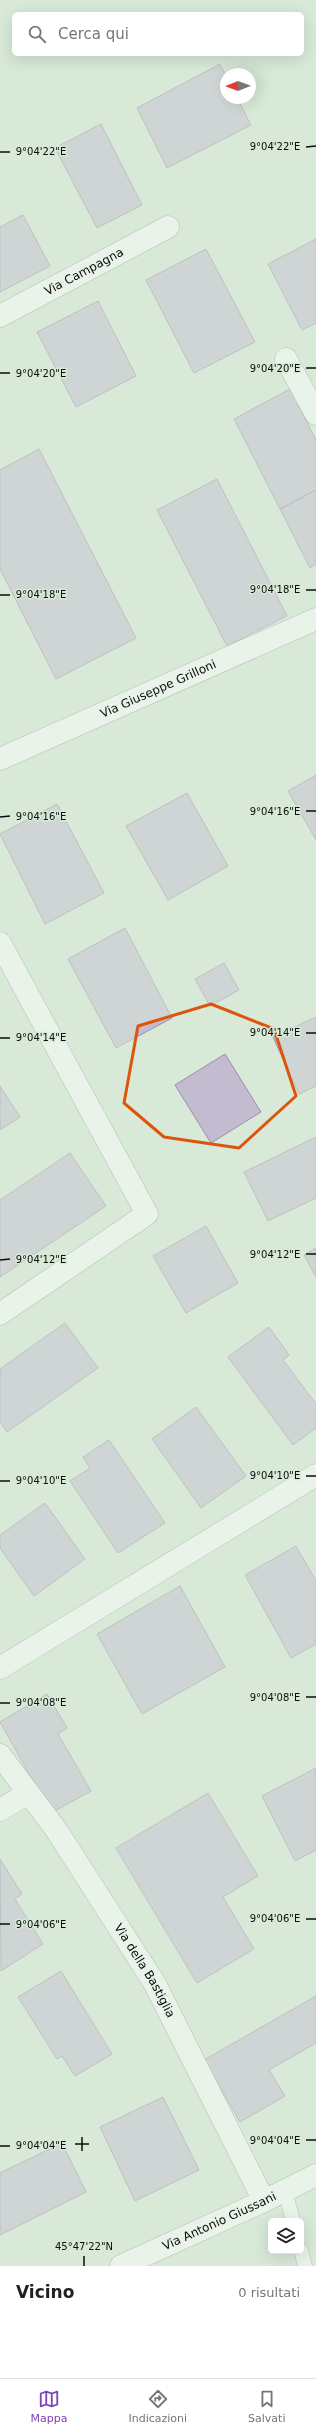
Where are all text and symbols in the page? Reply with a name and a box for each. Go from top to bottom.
search box [12,12,304,56]
icon: search [26,23,48,45]
text: Cerca qui [58,25,129,43]
north arrow [220,68,256,104]
text: 9°04'22"E [250,141,300,152]
text: 9°04'22"E [16,146,66,157]
street label: Via Campagna [42,245,126,298]
text: 9°04'20"E [250,363,300,374]
text: 9°04'20"E [16,368,66,379]
text: 9°04'18"E [250,584,300,595]
text: 9°04'18"E [16,589,66,600]
street label: Via Giuseppe Grilloni [98,657,218,721]
text: 9°04'16"E [250,806,300,817]
text: 9°04'16"E [16,811,66,822]
text: 9°04'14"E [250,1027,300,1038]
text: 9°04'14"E [16,1032,66,1043]
text: 9°04'12"E [250,1249,300,1260]
text: 9°04'12"E [16,1254,66,1265]
text: 9°04'10"E [250,1470,300,1481]
text: 9°04'10"E [16,1475,66,1486]
text: 9°04'08"E [250,1692,300,1703]
text: 9°04'08"E [16,1697,66,1708]
text: 9°04'06"E [250,1913,300,1924]
text: 9°04'06"E [16,1919,66,1930]
street label: Via della Bastiglia [111,1921,178,2020]
text: 9°04'04"E [250,2135,300,2146]
text: 9°04'04"E [16,2140,66,2151]
street label: Via Antonio Giussani [160,2189,279,2253]
map controls [268,2218,304,2254]
button: layers [268,2218,304,2254]
text: 45°47'22"N [55,2241,113,2252]
text: Vicino [16,2282,74,2302]
text: 0 risultati [238,2285,300,2300]
tab: Mappa [31,2388,67,2425]
tab: Indicazioni [128,2388,187,2425]
tab: Salvati [248,2388,285,2425]

